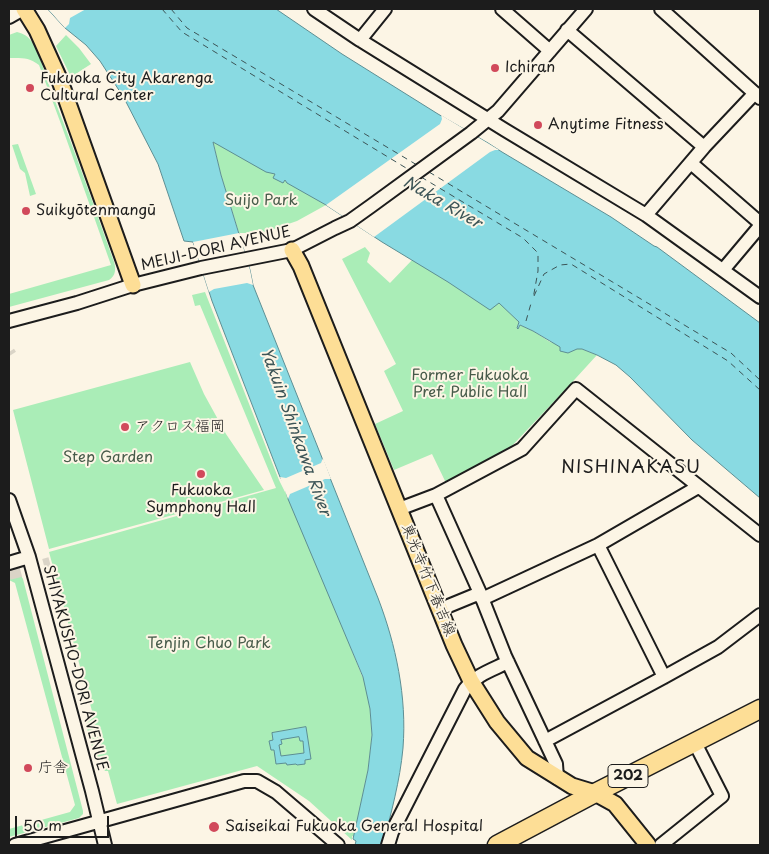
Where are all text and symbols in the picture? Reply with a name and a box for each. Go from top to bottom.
place label: Ichiran [505,59,555,77]
marker: Ichiran [489,62,501,74]
place label: Fukuoka City Akarenga Cultural Center [40,70,213,105]
marker: Fukuoka City Akarenga Cultural Center [24,82,36,94]
place label: Anytime Fitness [548,116,663,134]
marker: Anytime Fitness [532,119,544,131]
water label: Naka River [400,173,484,233]
park label: Suijo Park [224,192,298,210]
place label: Suikyōtenmangū [36,202,156,220]
marker: Suikyōtenmangū [20,205,32,217]
street label: MEIJI-DORI AVENUE [139,223,293,275]
water label: Yakuin Shinkawa River [256,345,334,519]
park label: Former Fukuoka Pref. Public Hall [411,367,529,402]
place label: アクロス福岡 [135,418,225,436]
marker: アクロス福岡 [119,421,131,433]
park label: Step Garden [63,449,153,467]
district label: NISHINAKASU [560,457,702,479]
marker: Fukuoka Symphony Hall [195,468,207,480]
place label: Fukuoka Symphony Hall [146,482,256,517]
street label: 東光寺竹下春吉線 [397,521,459,639]
street label: SHIYAKUSHO-DORI AVENUE [39,563,111,773]
park label: Tenjin Chuo Park [147,635,271,653]
place label: 庁舎 [38,759,68,777]
marker: 庁舎 [22,762,34,774]
road number: 202 [608,764,648,788]
scale bar [18,806,111,838]
text: 50 m [23,813,62,836]
place label: Saiseikai Fukuoka General Hospital [225,818,483,836]
marker: Saiseikai Fukuoka General Hospital [207,820,221,834]

